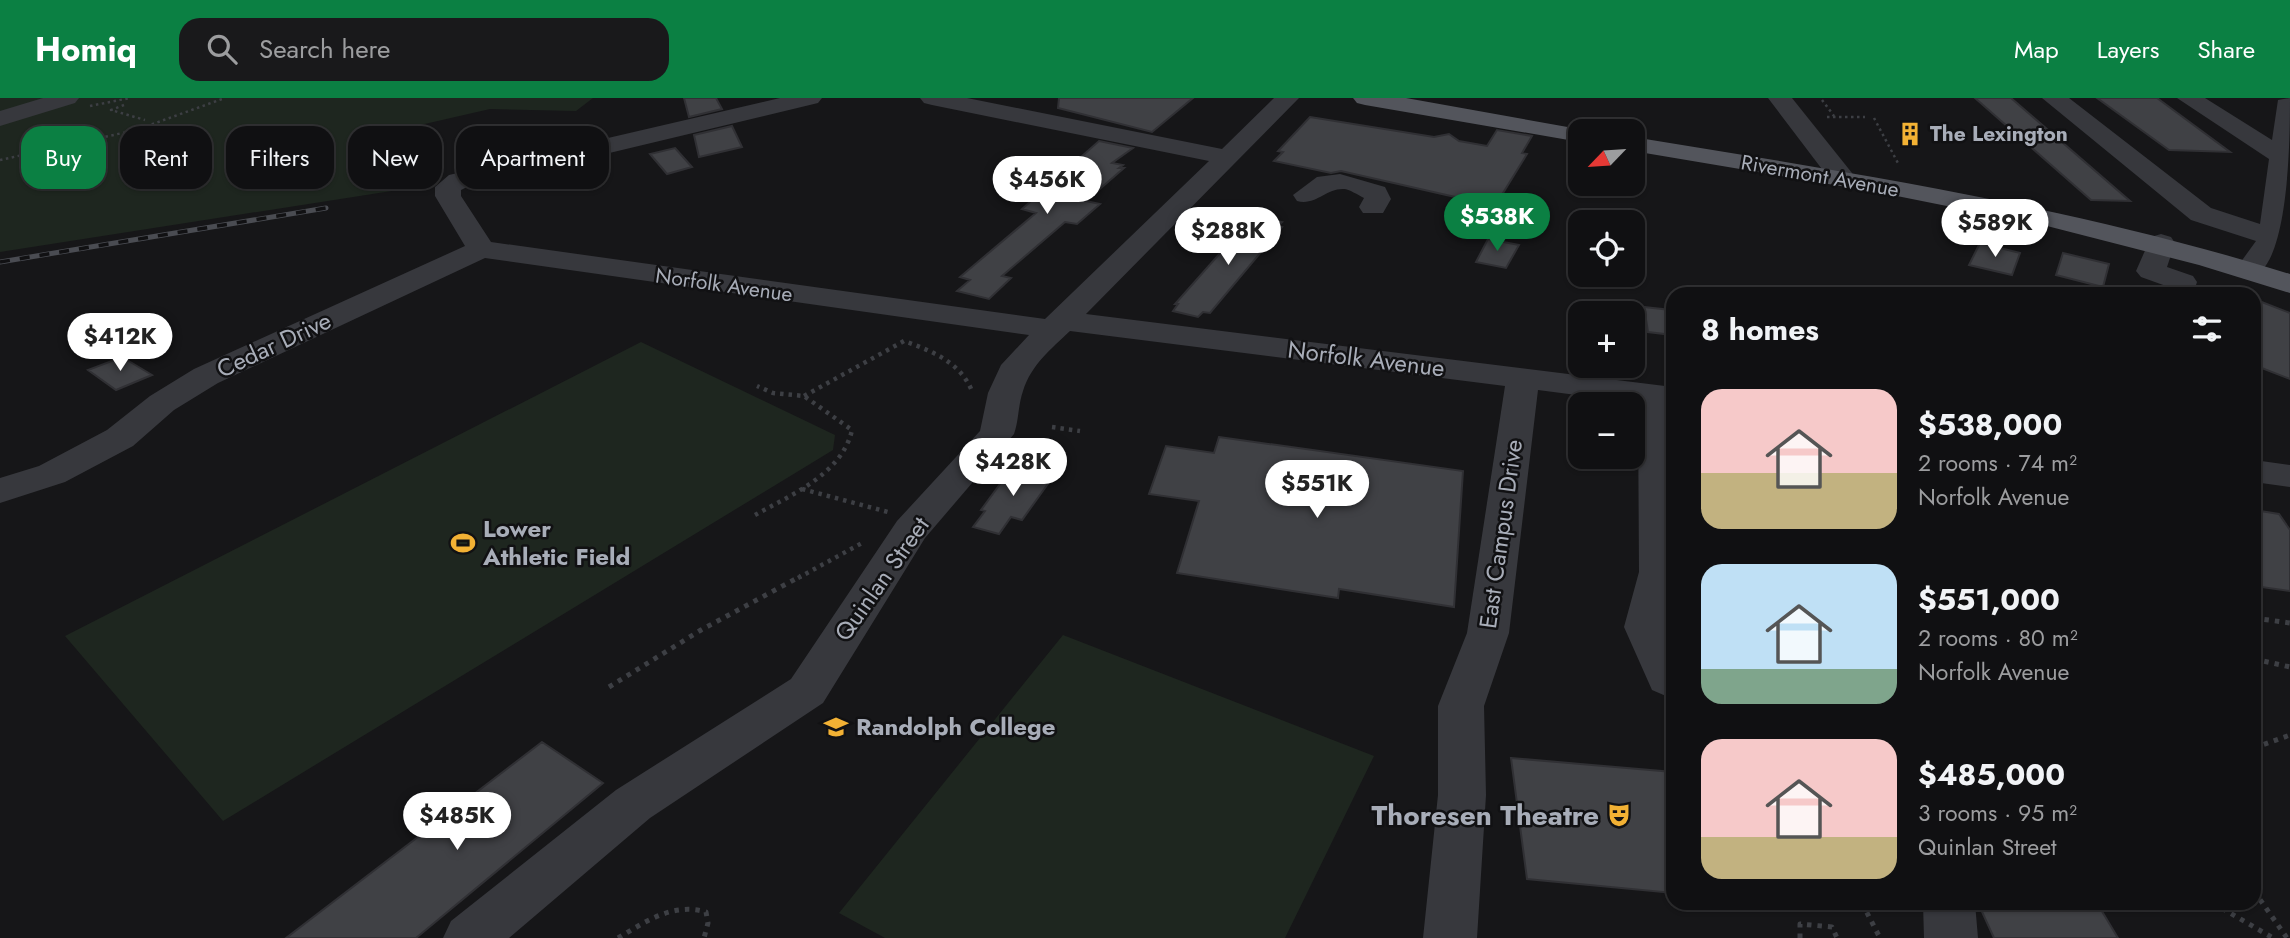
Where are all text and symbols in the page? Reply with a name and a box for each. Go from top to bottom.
search box [179,18,669,81]
text: Homiq [35,26,137,73]
icon: search [203,30,241,68]
text: Search here [259,30,390,68]
text: Map [2014,32,2059,67]
text: Layers [2097,32,2159,67]
text: Share [2197,32,2255,67]
north arrow [1568,119,1645,196]
map controls [1568,119,1645,469]
place label: The Lexington [1930,119,2068,149]
building icon: The Lexington [1896,120,1924,148]
chip: Buy [21,126,106,189]
chip: Rent [120,126,212,189]
chip: Filters [226,126,334,189]
chip: New [348,126,442,189]
chip: Apartment [456,126,609,189]
street label: Rivermont Avenue [1739,147,1901,205]
pin: $456K [998,156,1096,216]
text: $456K [1009,162,1085,196]
pin: $538K [1448,194,1546,253]
text: $538K [1460,199,1534,233]
pin: $589K [1946,200,2044,259]
text: $589K [1957,205,2033,239]
pin: $288K [1179,208,1277,267]
button: locate [1568,210,1645,287]
text: $288K [1191,213,1265,247]
street label: Norfolk Avenue [653,261,795,309]
button: + [1568,301,1645,378]
street label: Cedar Drive [211,303,337,386]
text: 8 homes [1701,308,1819,351]
icon: filters [2188,310,2226,348]
pin: $412K [71,314,169,373]
text: $412K [83,319,157,353]
street label: Norfolk Avenue [1286,332,1447,385]
button: − [1568,392,1645,469]
text: $538,000 [1918,403,2062,446]
icon: home [1757,417,1841,501]
street label: East Campus Drive [1470,437,1531,631]
pin: $428K [964,438,1062,498]
text: $428K [975,444,1051,478]
text: 2 rooms · 74 m² [1918,446,2077,480]
pin: $551K [1268,460,1366,520]
text: $551K [1281,466,1353,500]
text: Norfolk Avenue [1918,480,2069,514]
street label: Quinlan Street [826,509,938,648]
place label: Lower Athletic Field [482,511,630,574]
sports icon: Lower Athletic Field [449,529,477,557]
text: $551,000 [1918,578,2060,621]
icon: home [1757,592,1841,676]
text: 2 rooms · 80 m² [1918,621,2078,655]
text: Norfolk Avenue [1918,655,2069,689]
place label: Randolph College [856,709,1055,744]
school or university icon: Randolph College [822,713,850,741]
text: $485,000 [1918,753,2065,796]
icon: home [1757,767,1841,851]
pin: $485K [408,792,506,852]
place label: Thoresen Theatre [1372,795,1599,836]
text: 3 rooms · 95 m² [1918,796,2077,830]
text: $485K [419,798,495,832]
theatre icon: Thoresen Theatre [1605,801,1633,829]
text: Quinlan Street [1918,830,2057,864]

